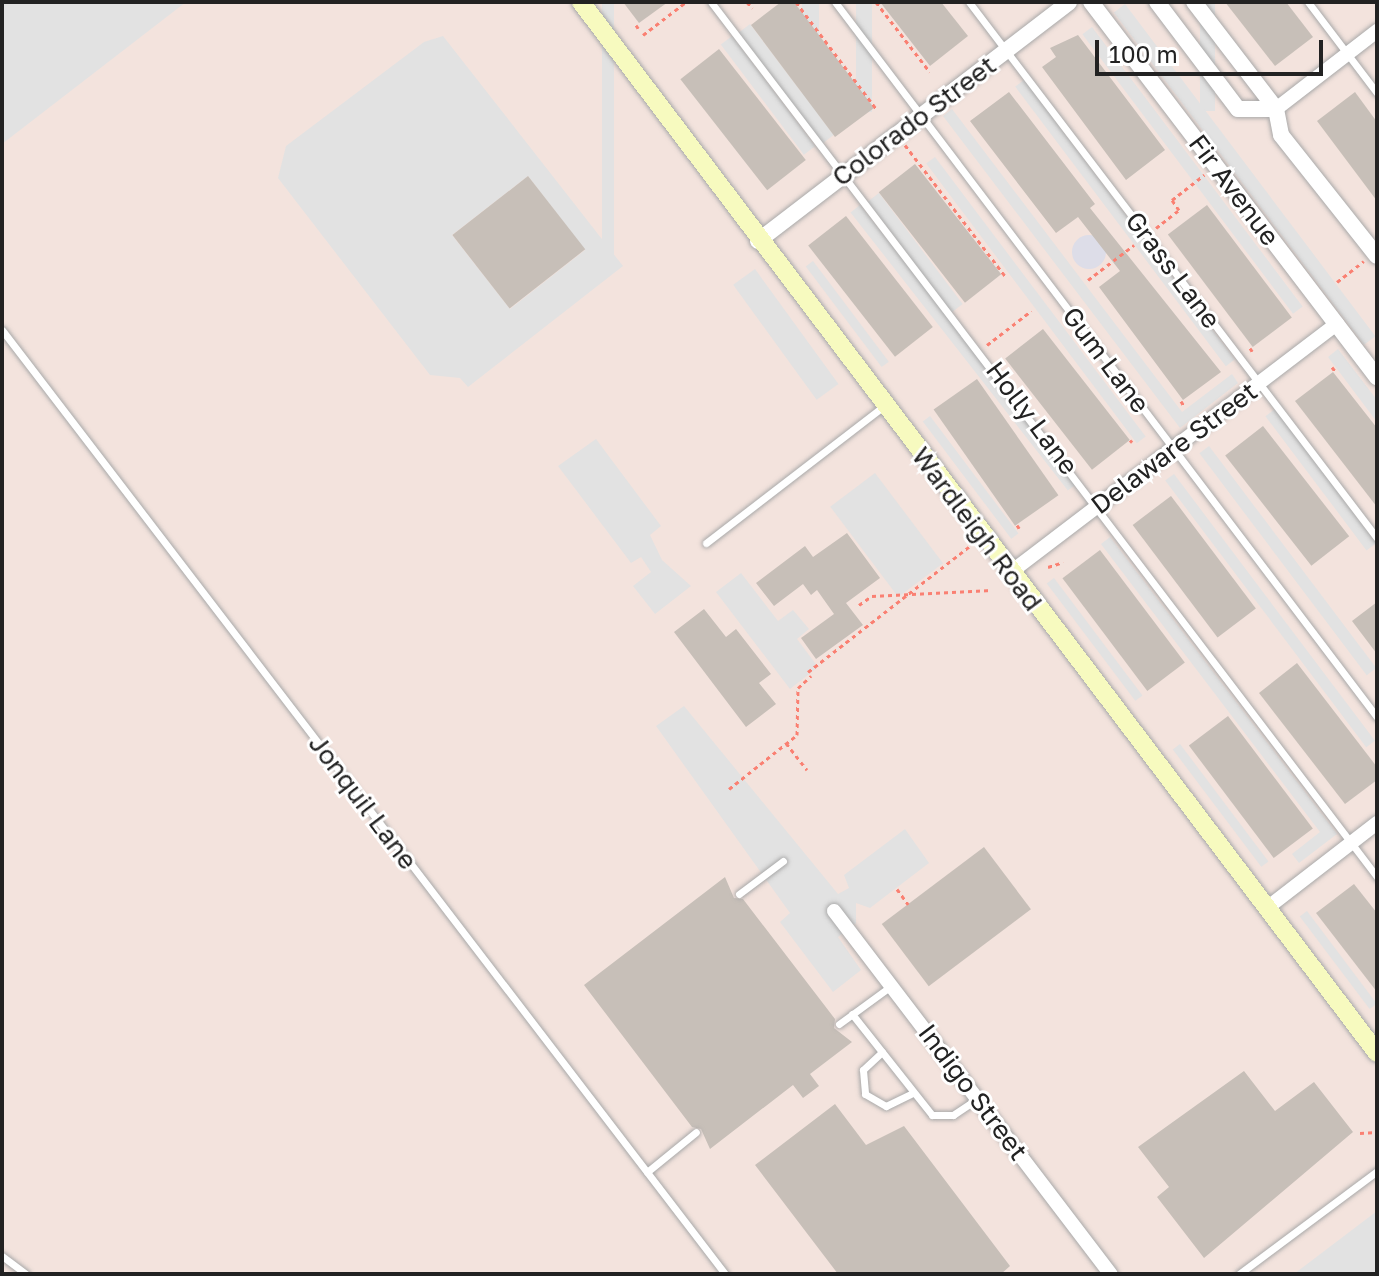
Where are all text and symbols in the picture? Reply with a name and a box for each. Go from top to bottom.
scale bar [1099,24,1327,74]
text: 100 m [1109,39,1178,68]
street label: Colorado Street [826,49,1002,193]
street label: Fir Avenue [1182,128,1286,252]
street label: Grass Lane [1119,206,1227,334]
street label: Gum Lane [1056,301,1156,419]
street label: Holly Lane [979,355,1085,481]
street label: Delaware Street [1085,375,1263,521]
street label: Wardleigh Road [905,441,1049,617]
street label: Jonquil Lane [302,729,424,875]
street label: Indigo Street [912,1018,1034,1166]

